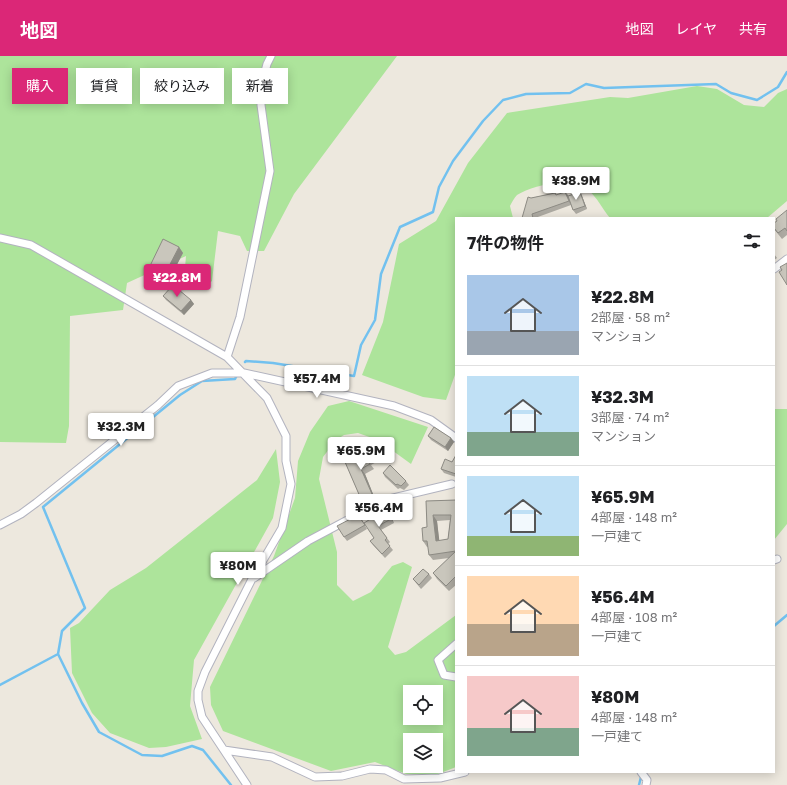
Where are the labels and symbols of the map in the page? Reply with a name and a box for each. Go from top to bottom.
pin: ¥38.9M [543,167,609,201]
pin: ¥22.8M [144,264,210,298]
pin: ¥57.4M [284,365,350,399]
pin: ¥32.3M [88,413,154,447]
pin: ¥65.9M [328,437,394,471]
pin: ¥56.4M [346,494,412,528]
pin: ¥80M [214,552,262,586]

